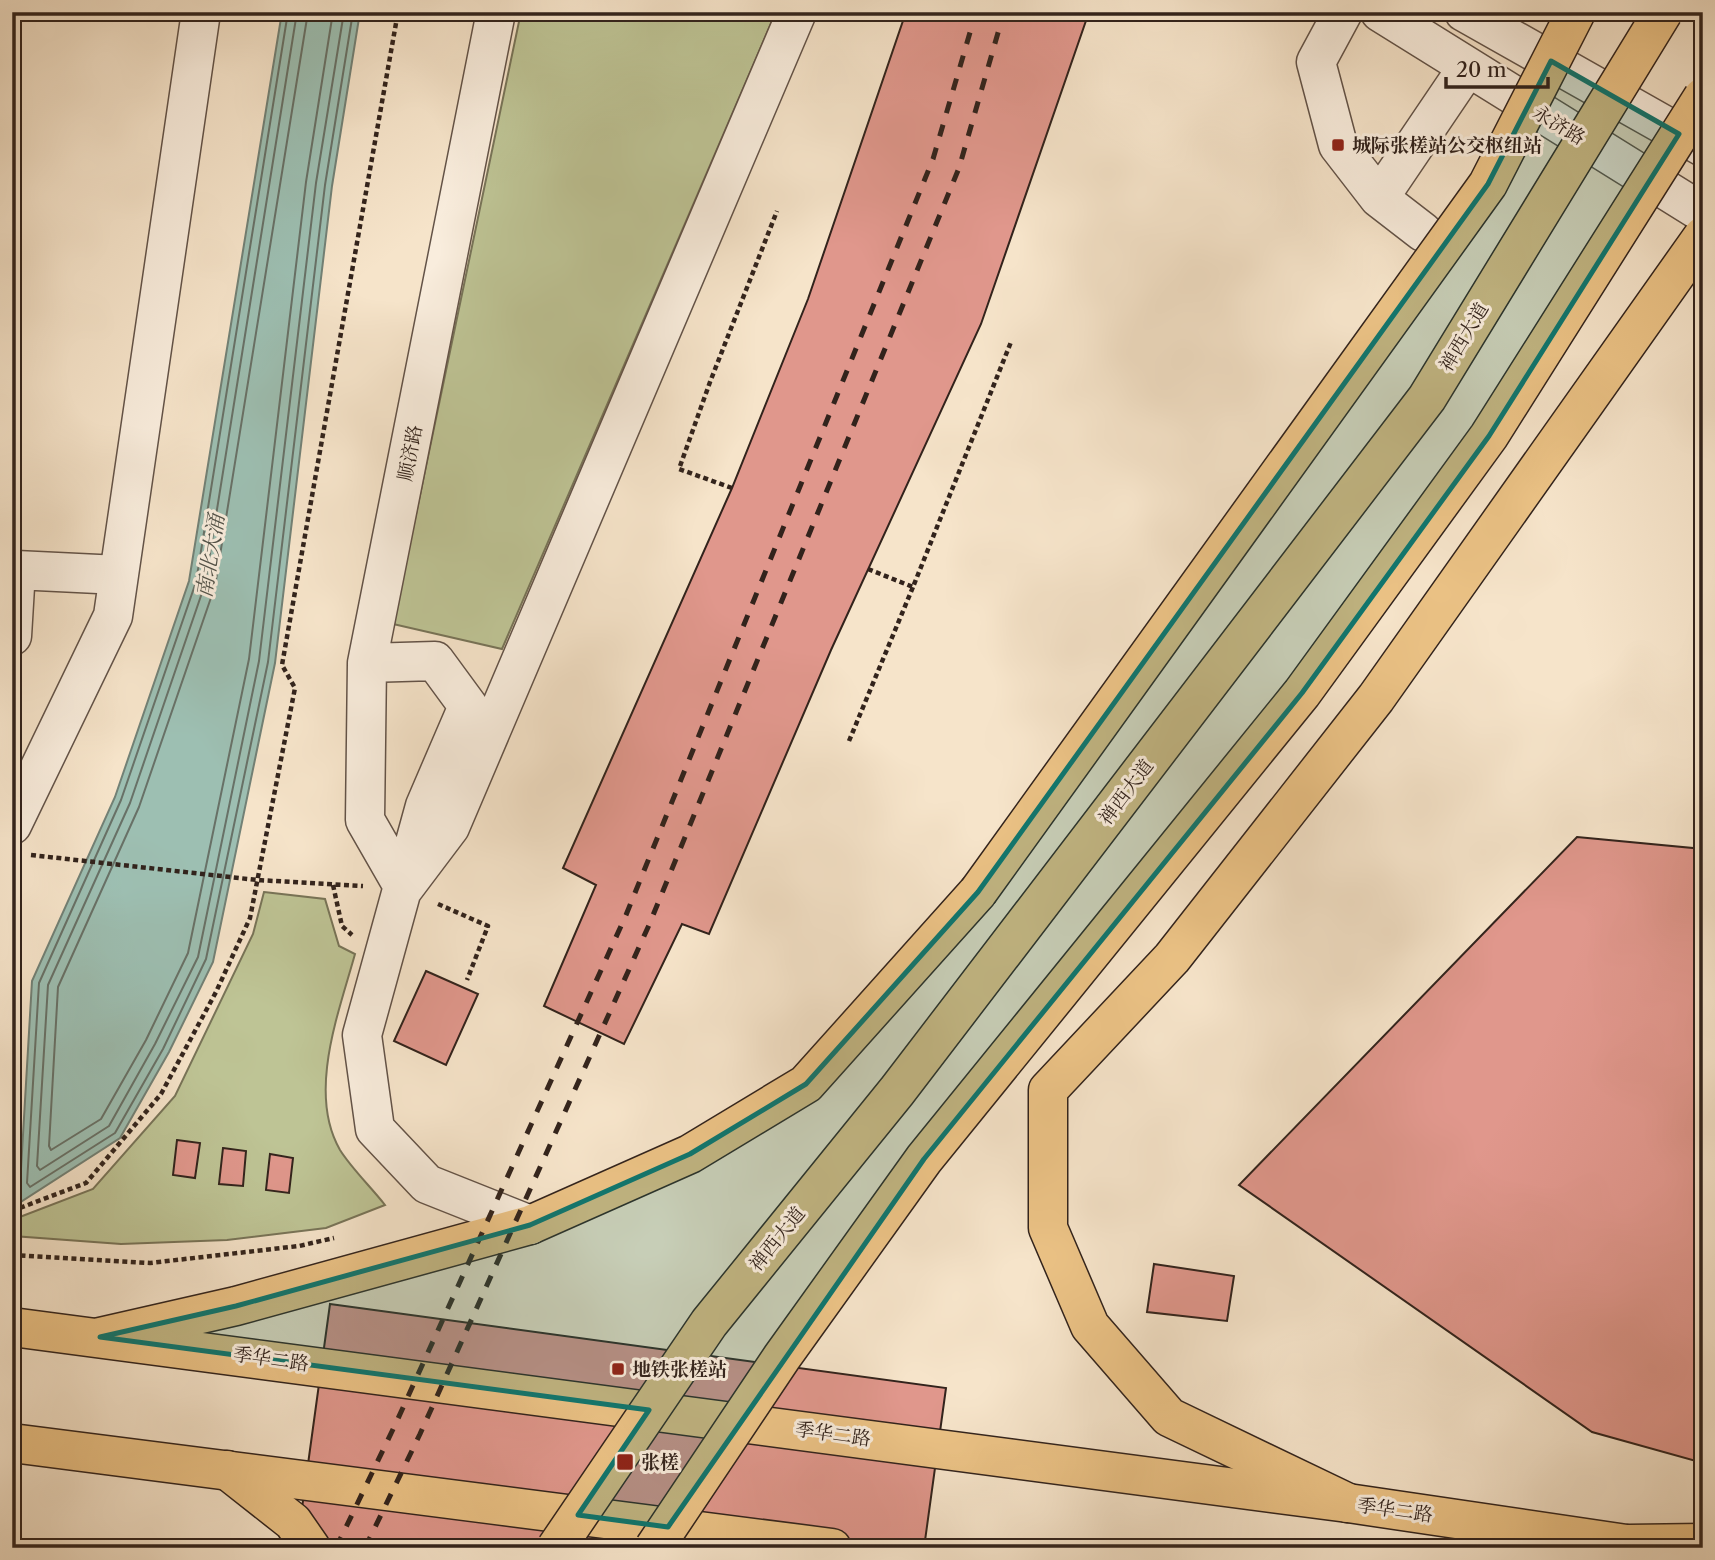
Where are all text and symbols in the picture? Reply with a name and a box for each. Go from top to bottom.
scale bar [1446,46,1547,90]
text: 20 m [1456,57,1507,82]
street label: 永济路 [1529,100,1589,150]
place label: 城际张槎站公交枢纽站 [1352,134,1542,157]
marker: 城际张槎站公交枢纽站 [1330,137,1346,153]
street label: 禅西大道 [1435,298,1493,376]
street label: 顺济路 [393,423,427,483]
water label: 南北大涌 [191,511,229,599]
street label: 禅西大道 [1094,755,1158,829]
street label: 禅西大道 [744,1202,810,1276]
street label: 季华二路 [232,1342,310,1376]
place label: 地铁张槎站 [632,1358,727,1381]
marker: 地铁张槎站 [610,1361,626,1377]
street label: 季华二路 [794,1417,872,1451]
place label: 张槎 [641,1451,679,1474]
marker: 张槎 [615,1452,635,1472]
street label: 季华二路 [1356,1493,1434,1527]

